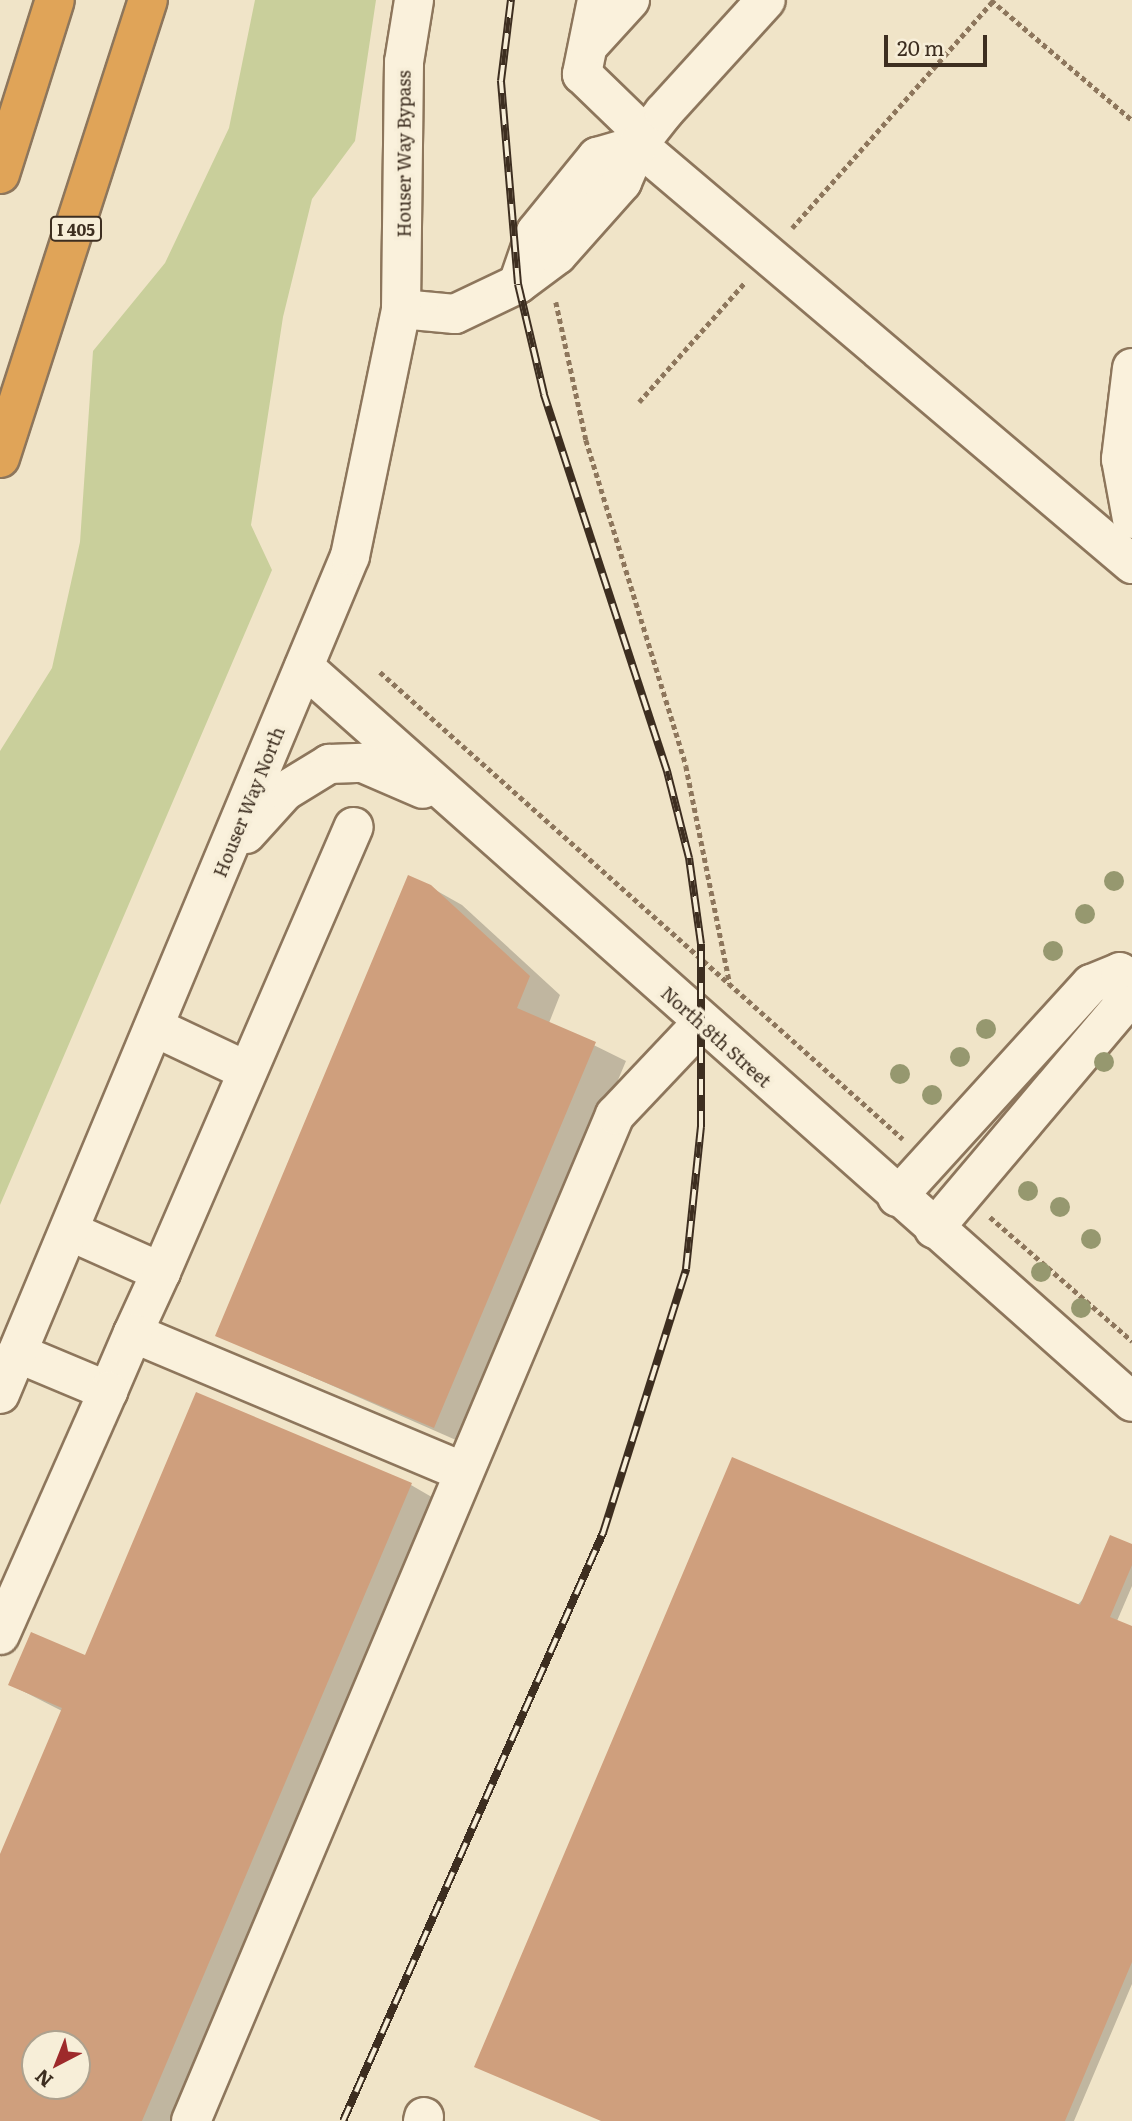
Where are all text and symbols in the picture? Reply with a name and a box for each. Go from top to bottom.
scale bar [887,21,990,65]
text: 20 m [897,31,944,62]
street label: Houser Way Bypass [393,70,415,238]
road number: I 405 [50,216,102,242]
street label: Houser Way North [209,724,289,880]
street label: North 8th Street [657,982,775,1092]
north arrow [21,2030,91,2100]
text: N [28,2063,59,2095]

